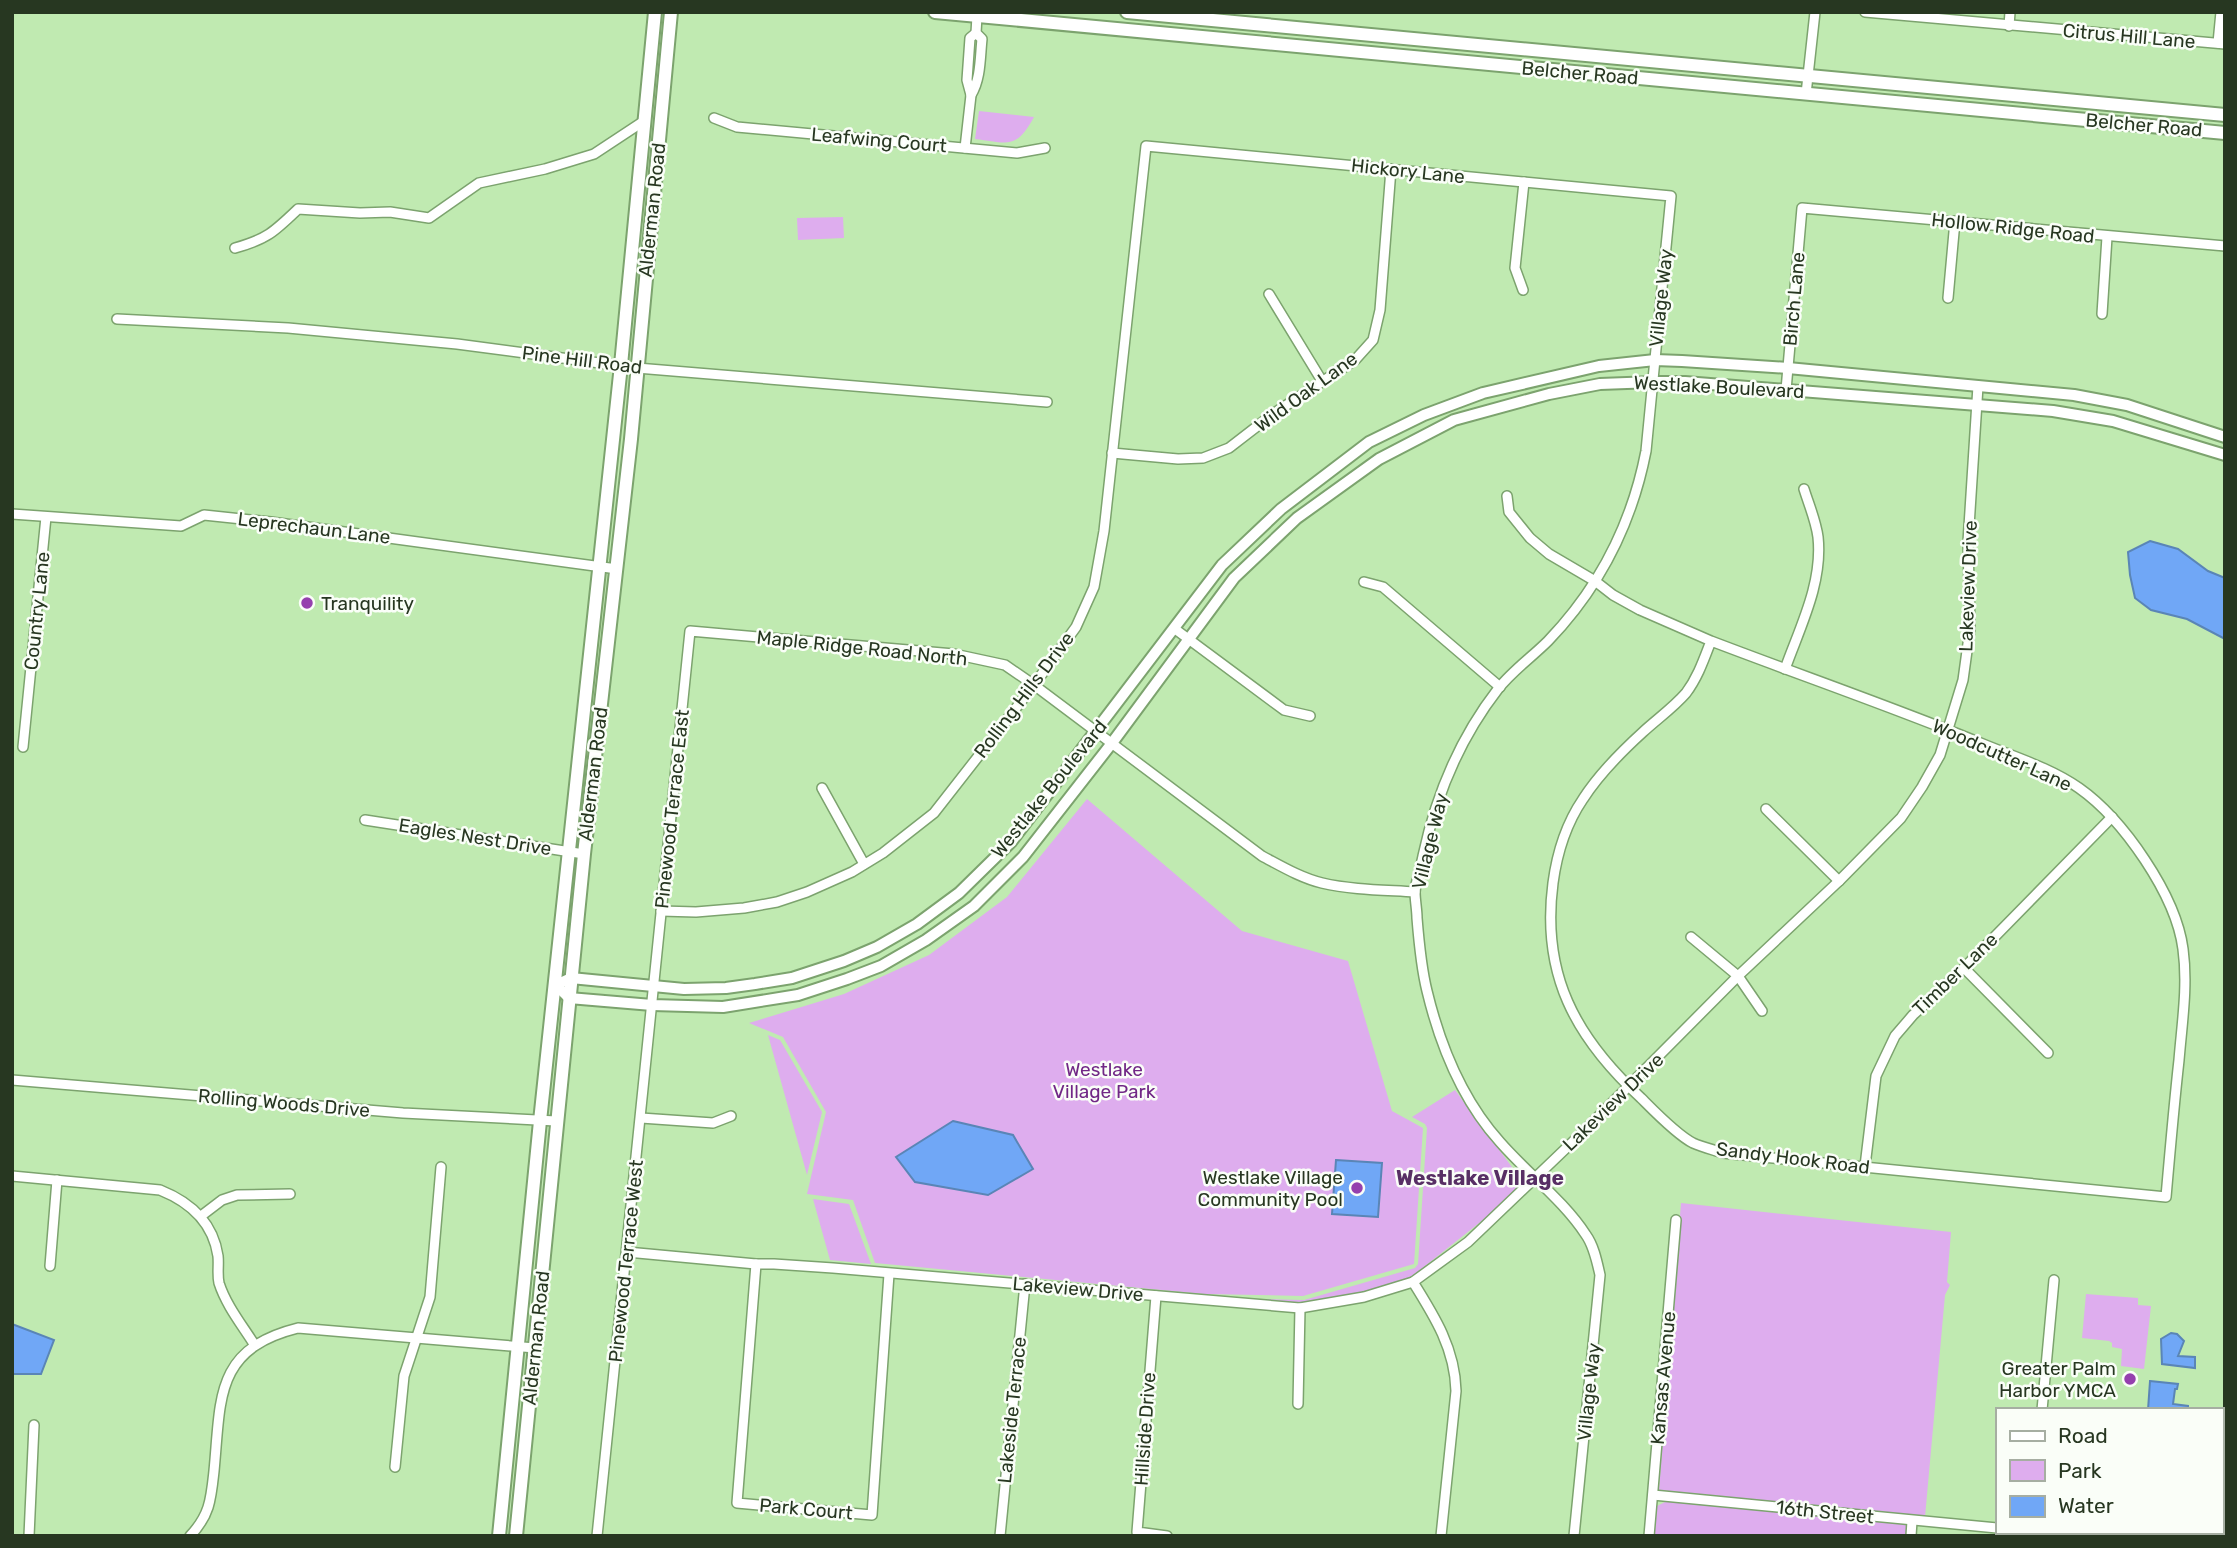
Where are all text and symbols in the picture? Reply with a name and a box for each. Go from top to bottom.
street label: Citrus Hill Lane [2062,19,2196,53]
street label: Belcher Road [1521,56,1639,90]
street label: Belcher Road [2085,108,2203,142]
street label: Leafwing Court [810,123,948,157]
street label: Alderman Road [634,142,670,278]
street label: Hickory Lane [1350,154,1466,188]
street label: Hollow Ridge Road [1930,208,2096,248]
street label: Village Way [1644,248,1678,348]
street label: Birch Lane [1778,251,1810,347]
street label: Pine Hill Road [521,341,643,379]
street label: Wild Oak Lane [1250,347,1362,437]
street label: Westlake Boulevard [1633,371,1805,403]
street label: Leprechaun Lane [236,507,392,549]
street label: Lakeview Drive [1954,520,1982,652]
street label: Country Lane [19,551,55,671]
place label: Tranquility [321,592,414,615]
marker: Tranquility [299,595,315,611]
street label: Maple Ridge Road North [755,625,969,671]
street label: Rolling Hills Drive [969,627,1079,763]
street label: Alderman Road [573,706,613,842]
street label: Pinewood Terrace East [650,708,694,910]
street label: Woodcutter Lane [1929,714,2075,796]
street label: Westlake Boulevard [986,715,1112,863]
street label: Village Way [1407,790,1453,892]
street label: Eagles Nest Drive [397,814,553,860]
street label: Timber Lane [1908,928,2002,1020]
street label: Lakeview Drive [1558,1048,1668,1156]
park label: Westlake Village Park [1053,1058,1156,1103]
street label: Rolling Woods Drive [197,1084,371,1122]
street label: Sandy Hook Road [1715,1137,1871,1179]
street label: Pinewood Terrace West [604,1158,648,1363]
district label: Westlake Village [1396,1165,1564,1190]
place label: Westlake Village Community Pool [1198,1166,1343,1211]
marker: Westlake Village Community Pool [1349,1180,1365,1196]
street label: Alderman Road [518,1270,554,1406]
street label: Lakeview Drive [1011,1272,1145,1306]
street label: Kansas Avenue [1646,1310,1680,1446]
street label: Lakeside Terrace [993,1336,1031,1484]
street label: Village Way [1572,1342,1606,1442]
place label: Greater Palm Harbor YMCA [1999,1357,2116,1402]
street label: Hillside Drive [1130,1371,1160,1487]
marker: Greater Palm Harbor YMCA [2122,1371,2138,1387]
legend [1996,1408,2223,1534]
text: Road [2058,1423,2108,1448]
text: Park [2058,1458,2102,1483]
street label: Park Court [758,1493,854,1525]
text: Water [2058,1493,2114,1518]
street label: 16th Street [1775,1495,1876,1529]

